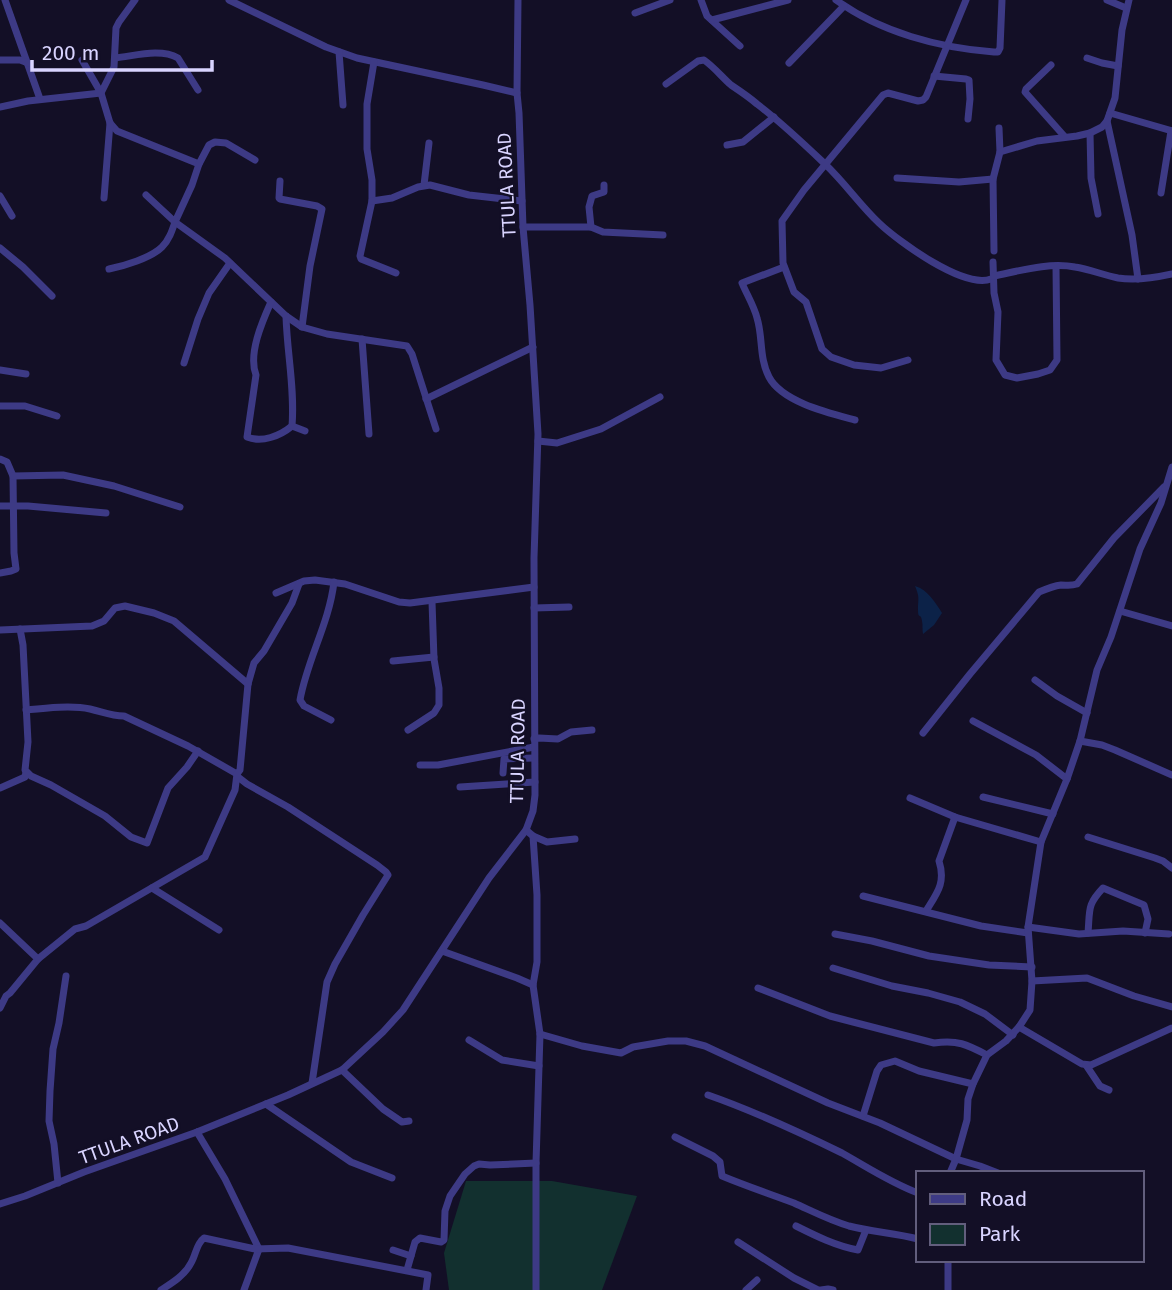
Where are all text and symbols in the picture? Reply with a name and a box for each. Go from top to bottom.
scale bar [32,28,212,72]
text: 200 m [42,40,99,66]
street label: TTULA ROAD [492,132,521,238]
street label: TTULA ROAD [505,698,530,804]
street label: TTULA ROAD [76,1112,182,1169]
legend [916,1171,1144,1262]
text: Road [979,1186,1027,1212]
text: Park [979,1221,1021,1247]

